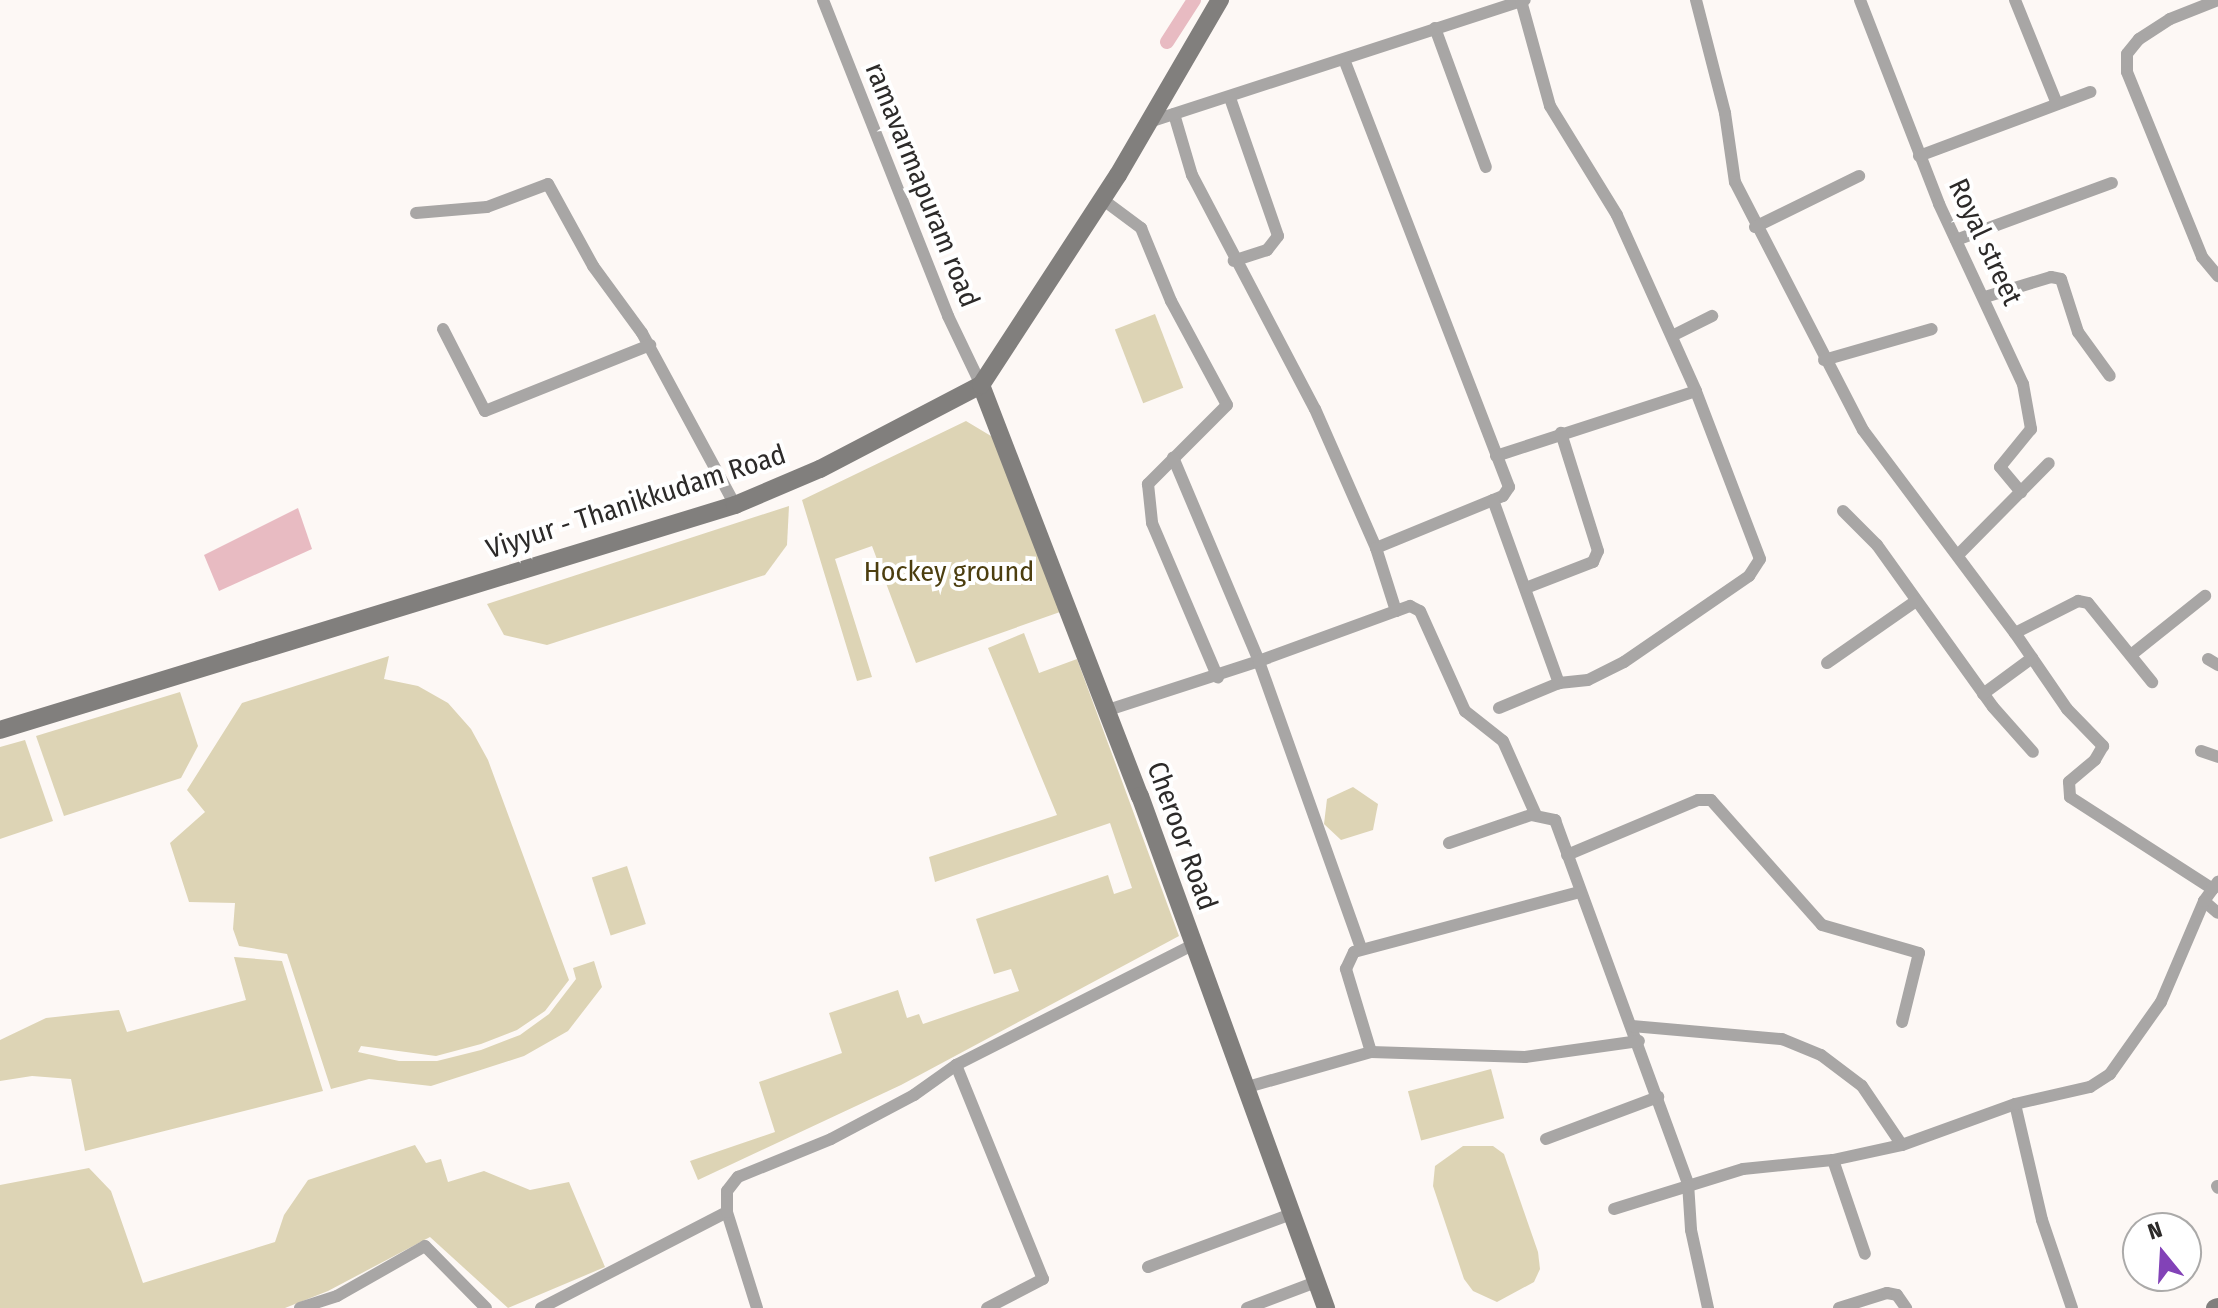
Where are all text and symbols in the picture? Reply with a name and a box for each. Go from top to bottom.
street label: ramavarmapuram road [858,58,986,312]
street label: Royal street [1941,173,2029,311]
street label: Viyyur - Thanikkudam Road [482,438,790,566]
park label: Hockey ground [864,555,1034,589]
street label: Cheroor Road [1140,757,1224,915]
north arrow [2122,1212,2202,1292]
text: N [2145,1216,2165,1245]

